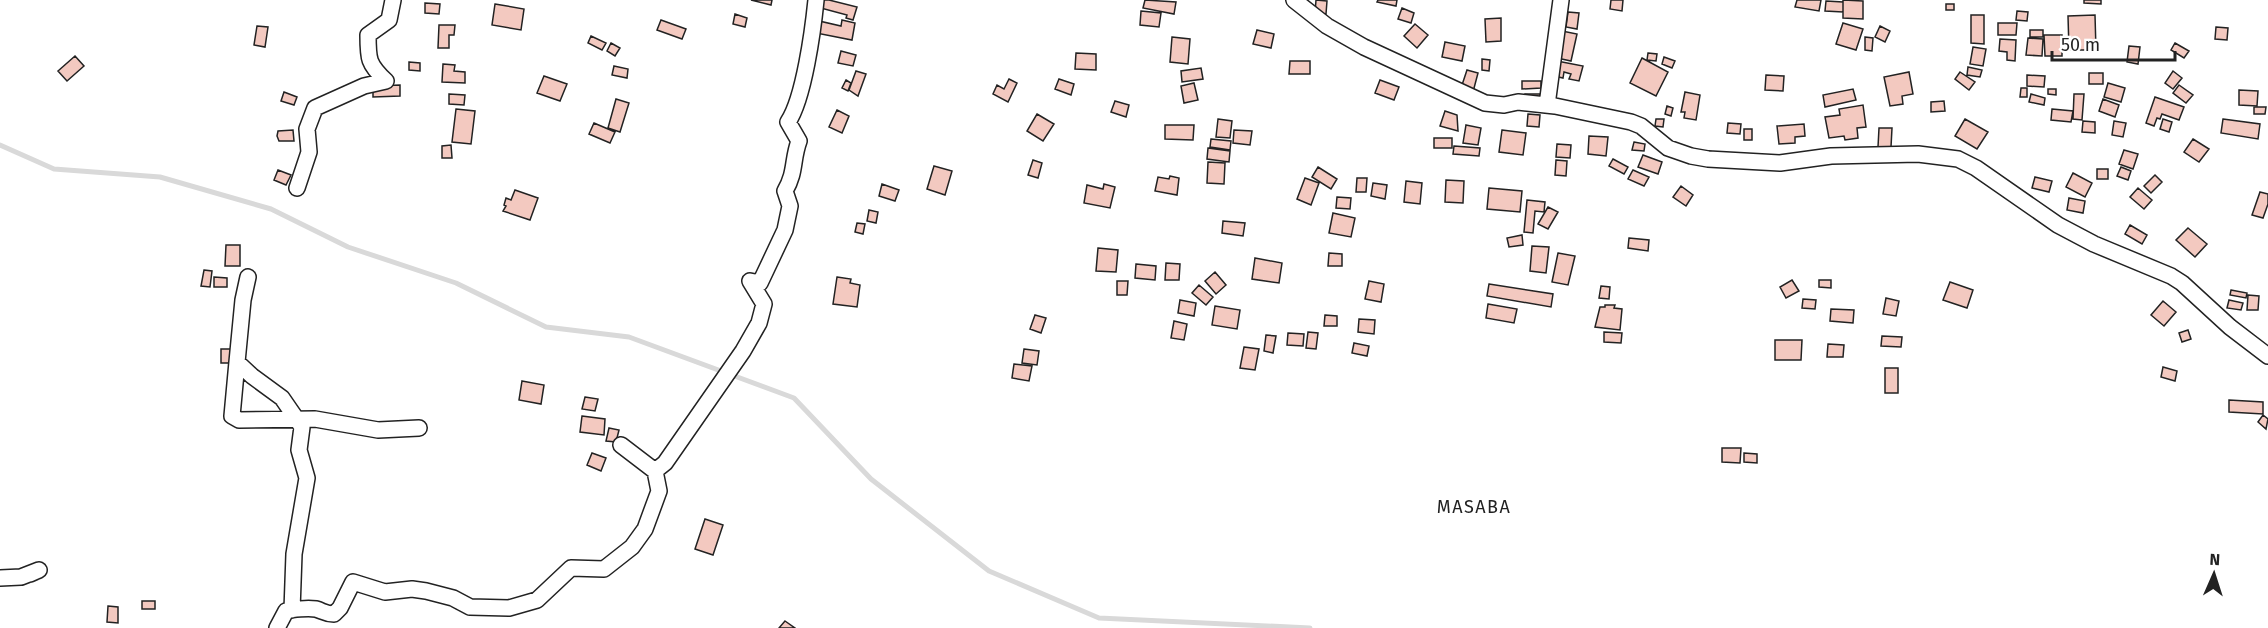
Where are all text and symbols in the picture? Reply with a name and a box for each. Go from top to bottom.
scale bar [2052,24,2175,62]
text: 50 m [2061,34,2100,56]
district label: MASABA [1437,496,1511,518]
north arrow [2184,544,2244,604]
text: N [2209,550,2221,569]

